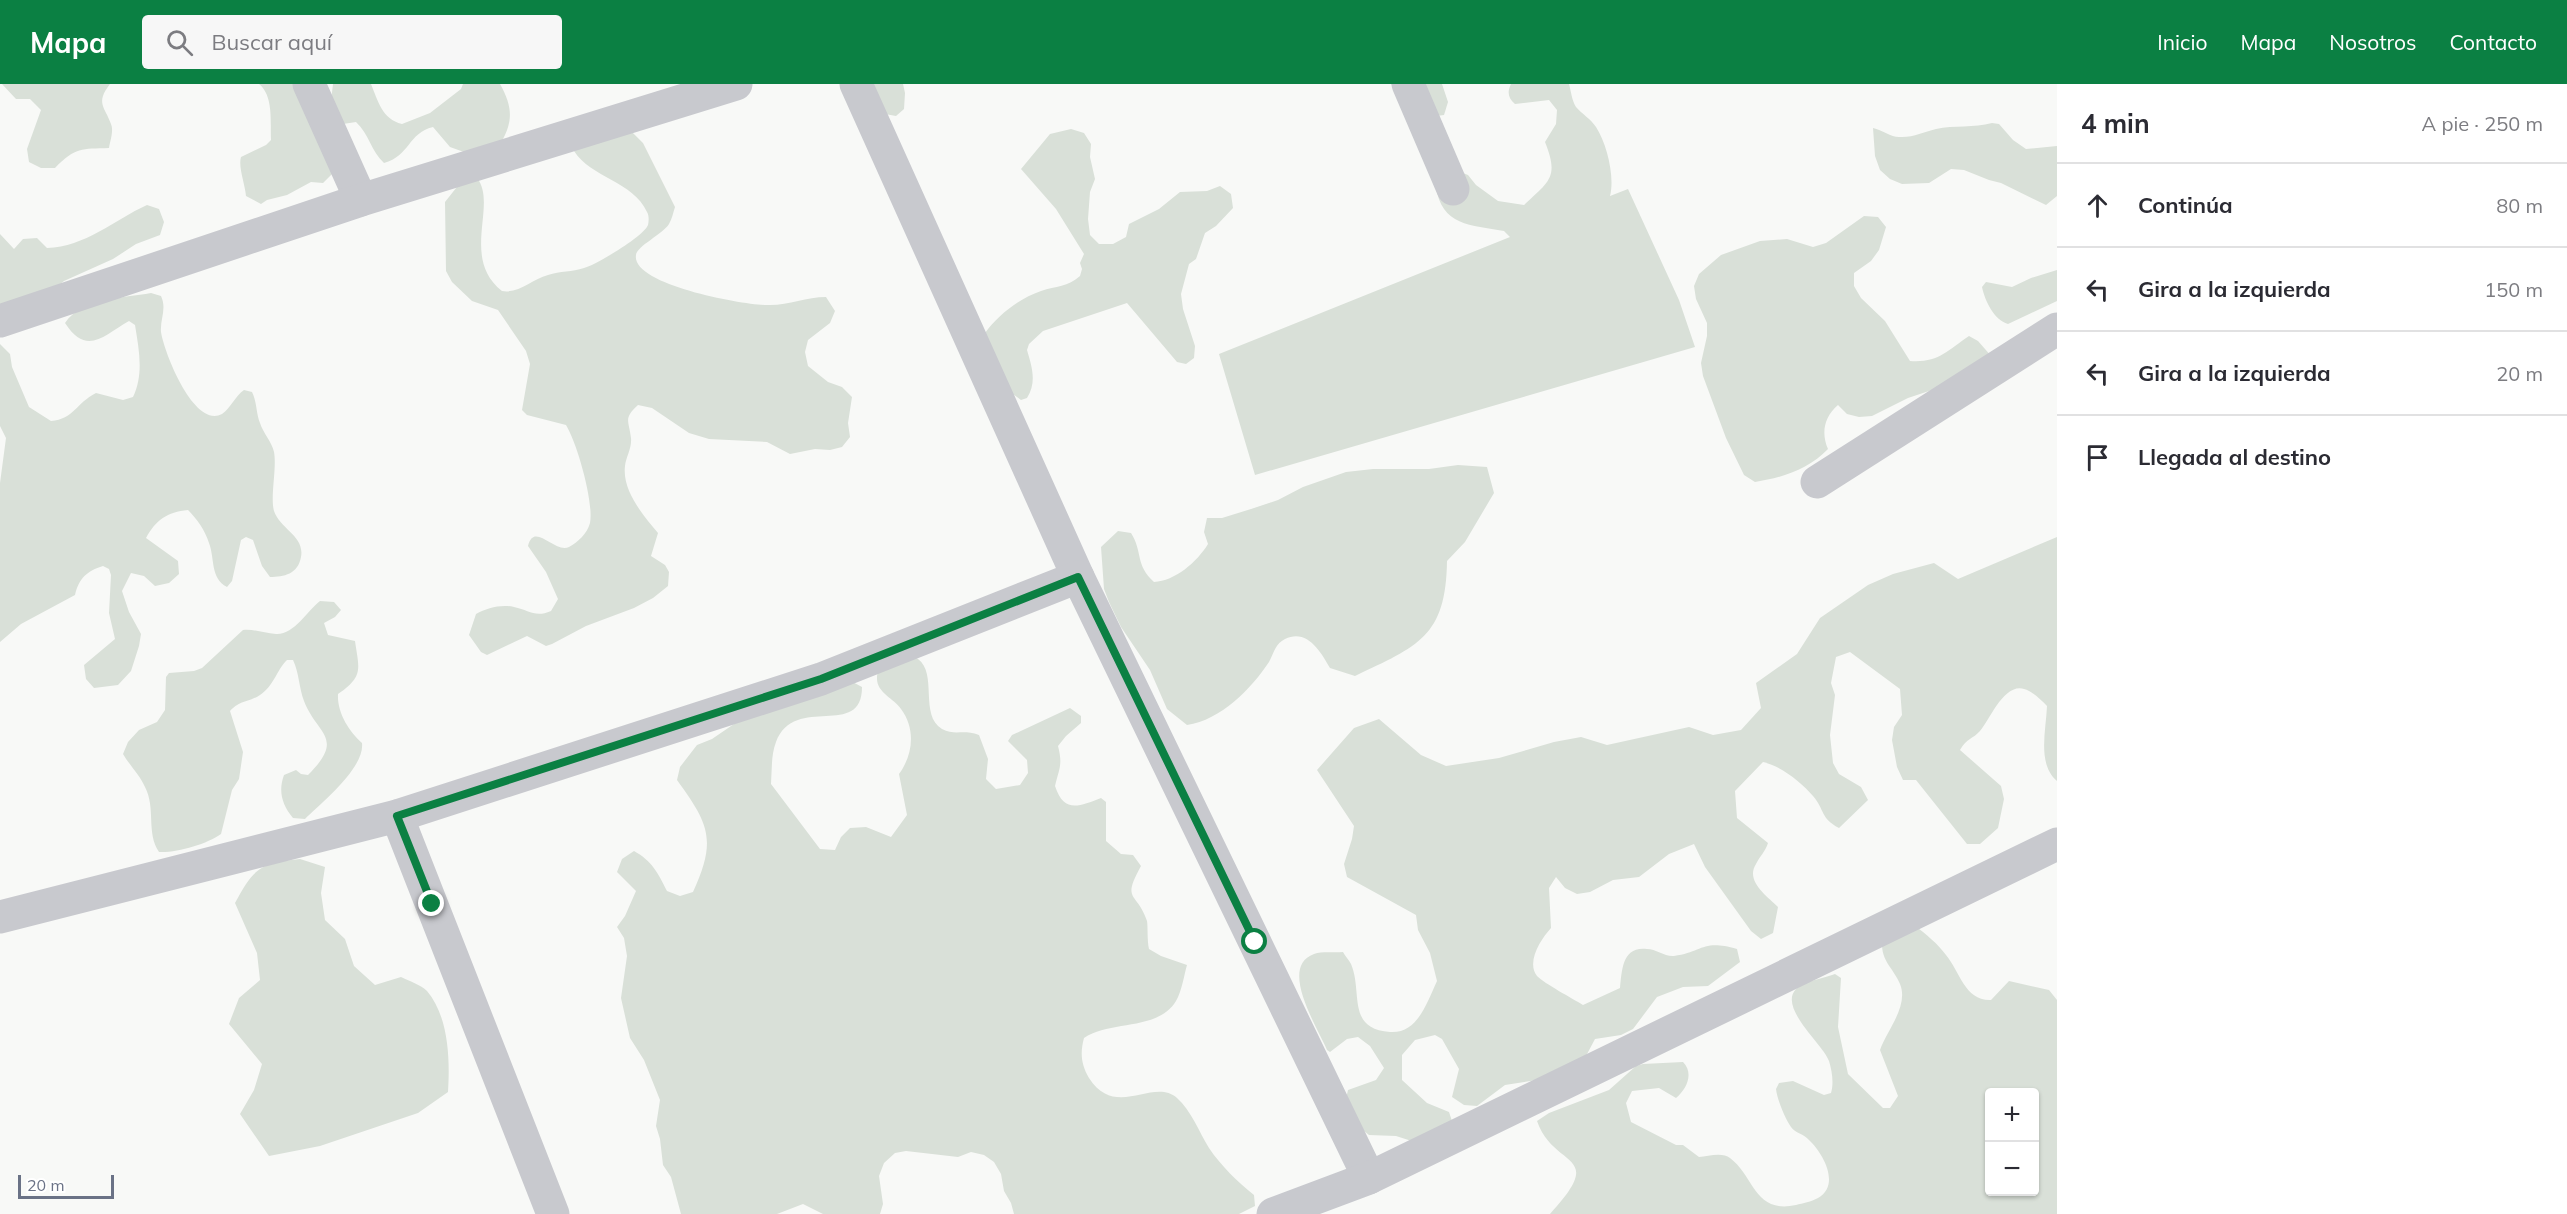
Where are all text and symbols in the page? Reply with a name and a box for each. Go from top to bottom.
search box [142,15,562,69]
text: Mapa [30,25,106,60]
icon: search [163,26,196,59]
text: Buscar aquí [211,28,332,56]
text: Inicio [2157,29,2207,55]
text: Mapa [2240,29,2296,55]
text: Nosotros [2329,29,2416,55]
text: Contacto [2449,29,2537,55]
text: 4 min [2081,107,2150,140]
text: A pie · 250 m [2422,111,2543,136]
icon: ahead [2081,189,2114,222]
text: Continúa [2138,191,2233,219]
text: 80 m [2496,193,2543,218]
icon: left [2081,273,2114,306]
text: Gira a la izquierda [2138,275,2331,303]
text: 150 m [2484,277,2543,302]
icon: left [2081,357,2114,390]
text: Gira a la izquierda [2138,359,2331,387]
text: 20 m [2496,361,2543,386]
icon: arrive [2081,441,2114,474]
text: Llegada al destino [2138,443,2331,471]
route end [418,890,444,916]
route start [1241,928,1267,954]
map controls [1985,1088,2039,1196]
button: + [1985,1088,2039,1142]
button: − [1985,1142,2039,1196]
scale bar [18,1172,114,1200]
text: 20 m [27,1175,64,1195]

